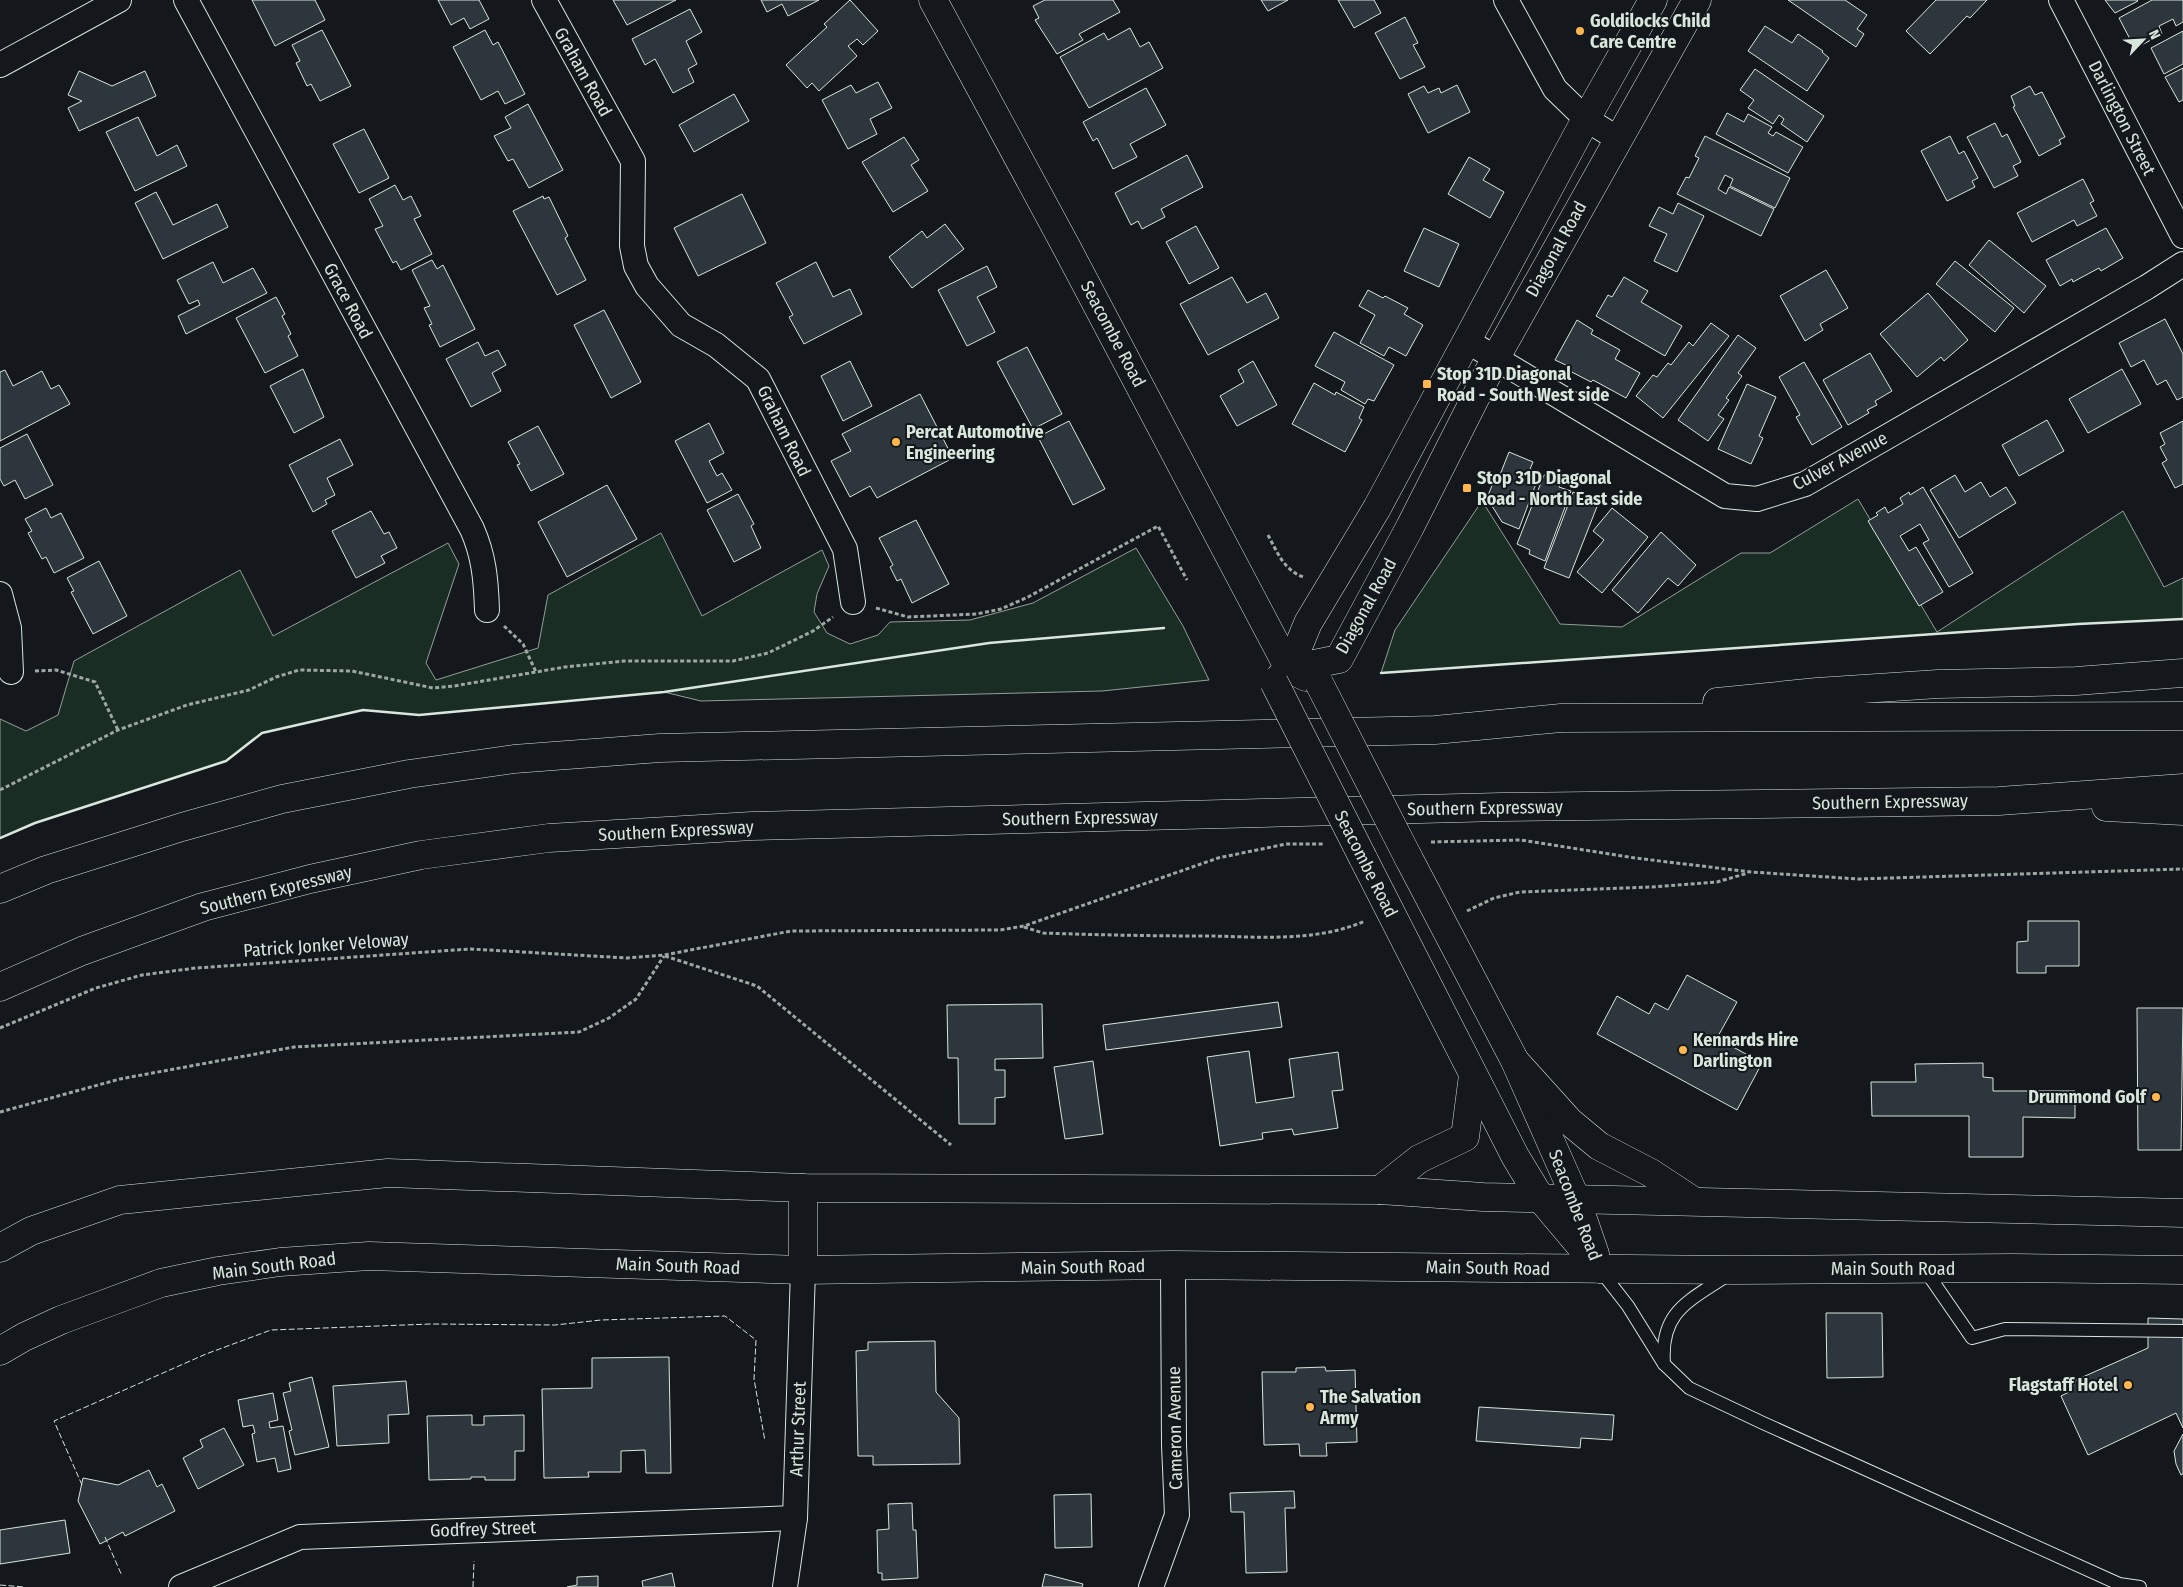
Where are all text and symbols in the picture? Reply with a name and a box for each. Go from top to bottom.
place label: Goldilocks Child Care Centre [1590,10,1711,53]
north arrow [2118,15,2168,65]
street label: Graham Road [549,24,617,120]
marker: Goldilocks Child Care Centre [1574,25,1586,37]
text: N [2145,27,2164,42]
street label: Darlington Street [2084,57,2160,179]
street label: Diagonal Road [1521,197,1591,301]
street label: Grace Road [319,259,377,343]
street label: Seacombe Road [1076,277,1150,391]
place label: Stop 31D Diagonal Road - South West side [1437,363,1609,406]
marker: Stop 31D Diagonal Road - South West side [1421,378,1433,390]
street label: Graham Road [753,382,815,480]
place label: Percat Automotive Engineering [906,421,1044,464]
street label: Culver Avenue [1789,427,1891,495]
marker: Percat Automotive Engineering [890,436,902,448]
place label: Stop 31D Diagonal Road - North East side [1477,467,1642,510]
marker: Stop 31D Diagonal Road - North East side [1461,482,1473,494]
street label: Diagonal Road [1331,554,1401,658]
street label: Southern Expressway [1812,790,1968,814]
street label: Southern Expressway [1407,796,1563,820]
street label: Southern Expressway [1002,806,1158,830]
street label: Seacombe Road [1330,807,1402,921]
street label: Southern Expressway [598,816,754,846]
street label: Southern Expressway [198,860,354,920]
street label: Patrick Jonker Veloway [243,928,409,962]
place label: Kennards Hire Darlington [1693,1029,1798,1072]
marker: Kennards Hire Darlington [1677,1044,1689,1056]
place label: Drummond Golf [2028,1086,2148,1108]
marker: Drummond Golf [2150,1091,2162,1103]
street label: Seacombe Road [1544,1146,1606,1264]
street label: Main South Road [211,1247,337,1285]
street label: Main South Road [615,1253,741,1279]
street label: Main South Road [1021,1255,1145,1279]
street label: Main South Road [1426,1256,1550,1280]
street label: Main South Road [1831,1258,1955,1280]
street label: Cameron Avenue [1163,1366,1187,1490]
place label: Flagstaff Hotel [2009,1374,2118,1396]
marker: Flagstaff Hotel [2122,1379,2134,1391]
street label: Arthur Street [785,1381,811,1477]
place label: The Salvation Army [1319,1386,1421,1429]
marker: The Salvation Army [1304,1401,1316,1413]
street label: Godfrey Street [430,1516,536,1542]

